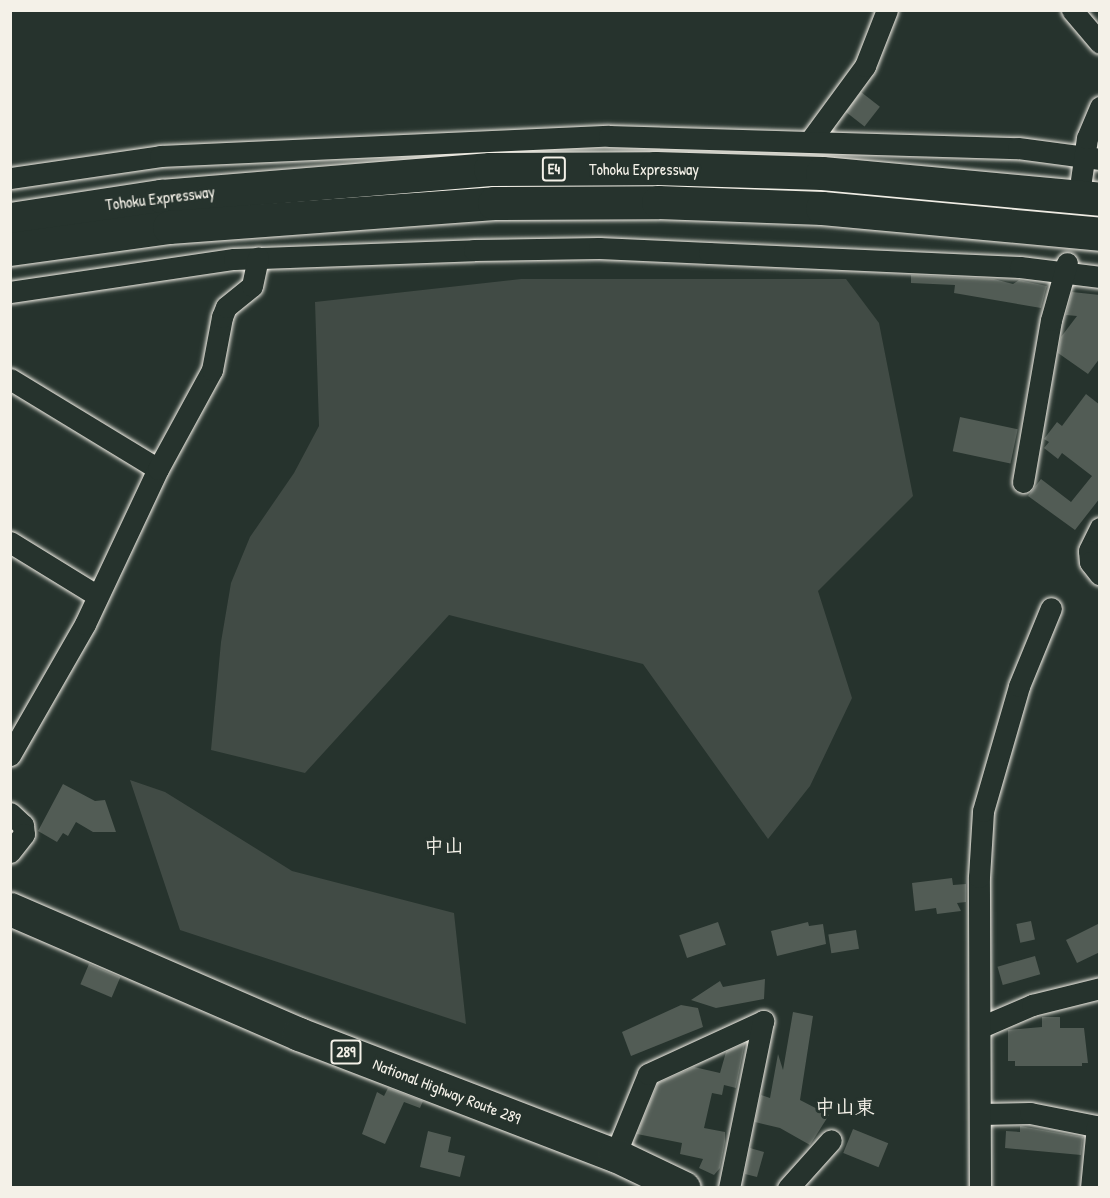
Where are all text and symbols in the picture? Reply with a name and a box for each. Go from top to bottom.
road number: E4 [540,157,568,181]
street label: Tohoku Expressway [589,159,699,179]
street label: Tohoku Expressway [104,182,216,214]
district label: 中山 [424,833,464,857]
road number: 289 [330,1040,362,1064]
street label: National Highway Route 289 [370,1054,524,1128]
district label: 中山東 [815,1094,875,1118]

